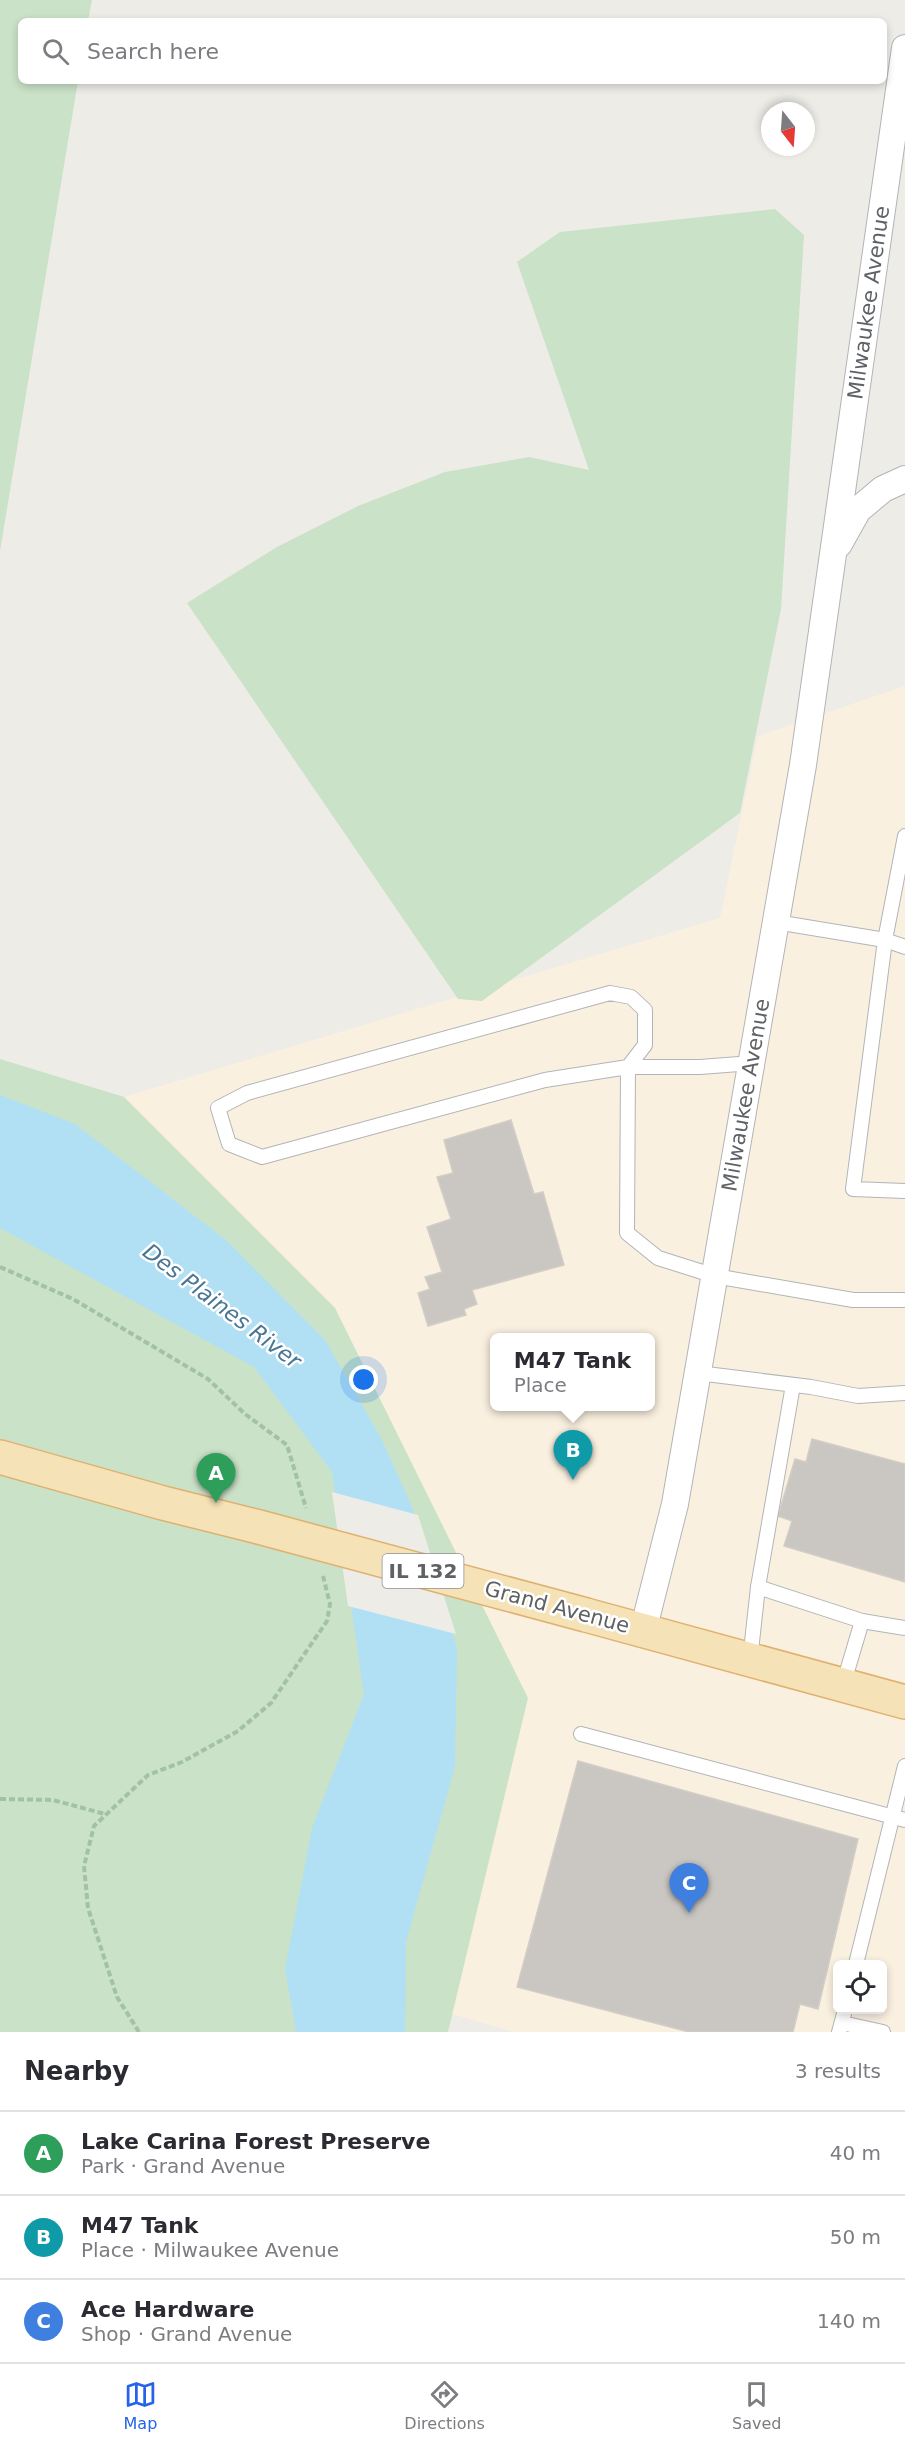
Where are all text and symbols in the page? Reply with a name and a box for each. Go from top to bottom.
search box [18,18,887,84]
icon: search [39,35,72,68]
text: Search here [87,39,219,64]
north arrow [761,102,815,156]
street label: Milwaukee Avenue [843,204,894,401]
street label: Milwaukee Avenue [717,997,774,1193]
water label: Des Plaines River [138,1239,307,1375]
popup [490,1333,655,1411]
text: M47 Tank [514,1348,631,1373]
your location [349,1365,378,1394]
text: Place [514,1373,567,1397]
pin: B [554,1430,592,1480]
pin: A [196,1454,236,1503]
road number: IL 132 [382,1554,464,1588]
street label: Grand Avenue [482,1576,632,1638]
pin: C [670,1864,708,1913]
map controls [833,1960,887,2014]
button: locate [833,1960,887,2014]
text: Nearby [24,2056,129,2086]
text: 3 results [795,2059,881,2083]
text: Lake Carina Forest Preserve [81,2129,430,2154]
text: A [36,2141,51,2165]
text: 40 m [830,2141,881,2165]
text: Park · Grand Avenue [81,2154,285,2178]
text: M47 Tank [81,2213,198,2238]
text: B [36,2225,51,2249]
text: 50 m [830,2225,881,2249]
text: Place · Milwaukee Avenue [81,2238,339,2262]
text: Ace Hardware [81,2297,254,2322]
text: C [36,2309,51,2333]
text: 140 m [817,2309,881,2333]
text: Shop · Grand Avenue [81,2322,292,2346]
tab: Map [124,2378,157,2433]
tab: Directions [404,2378,485,2433]
tab: Saved [732,2378,781,2433]

